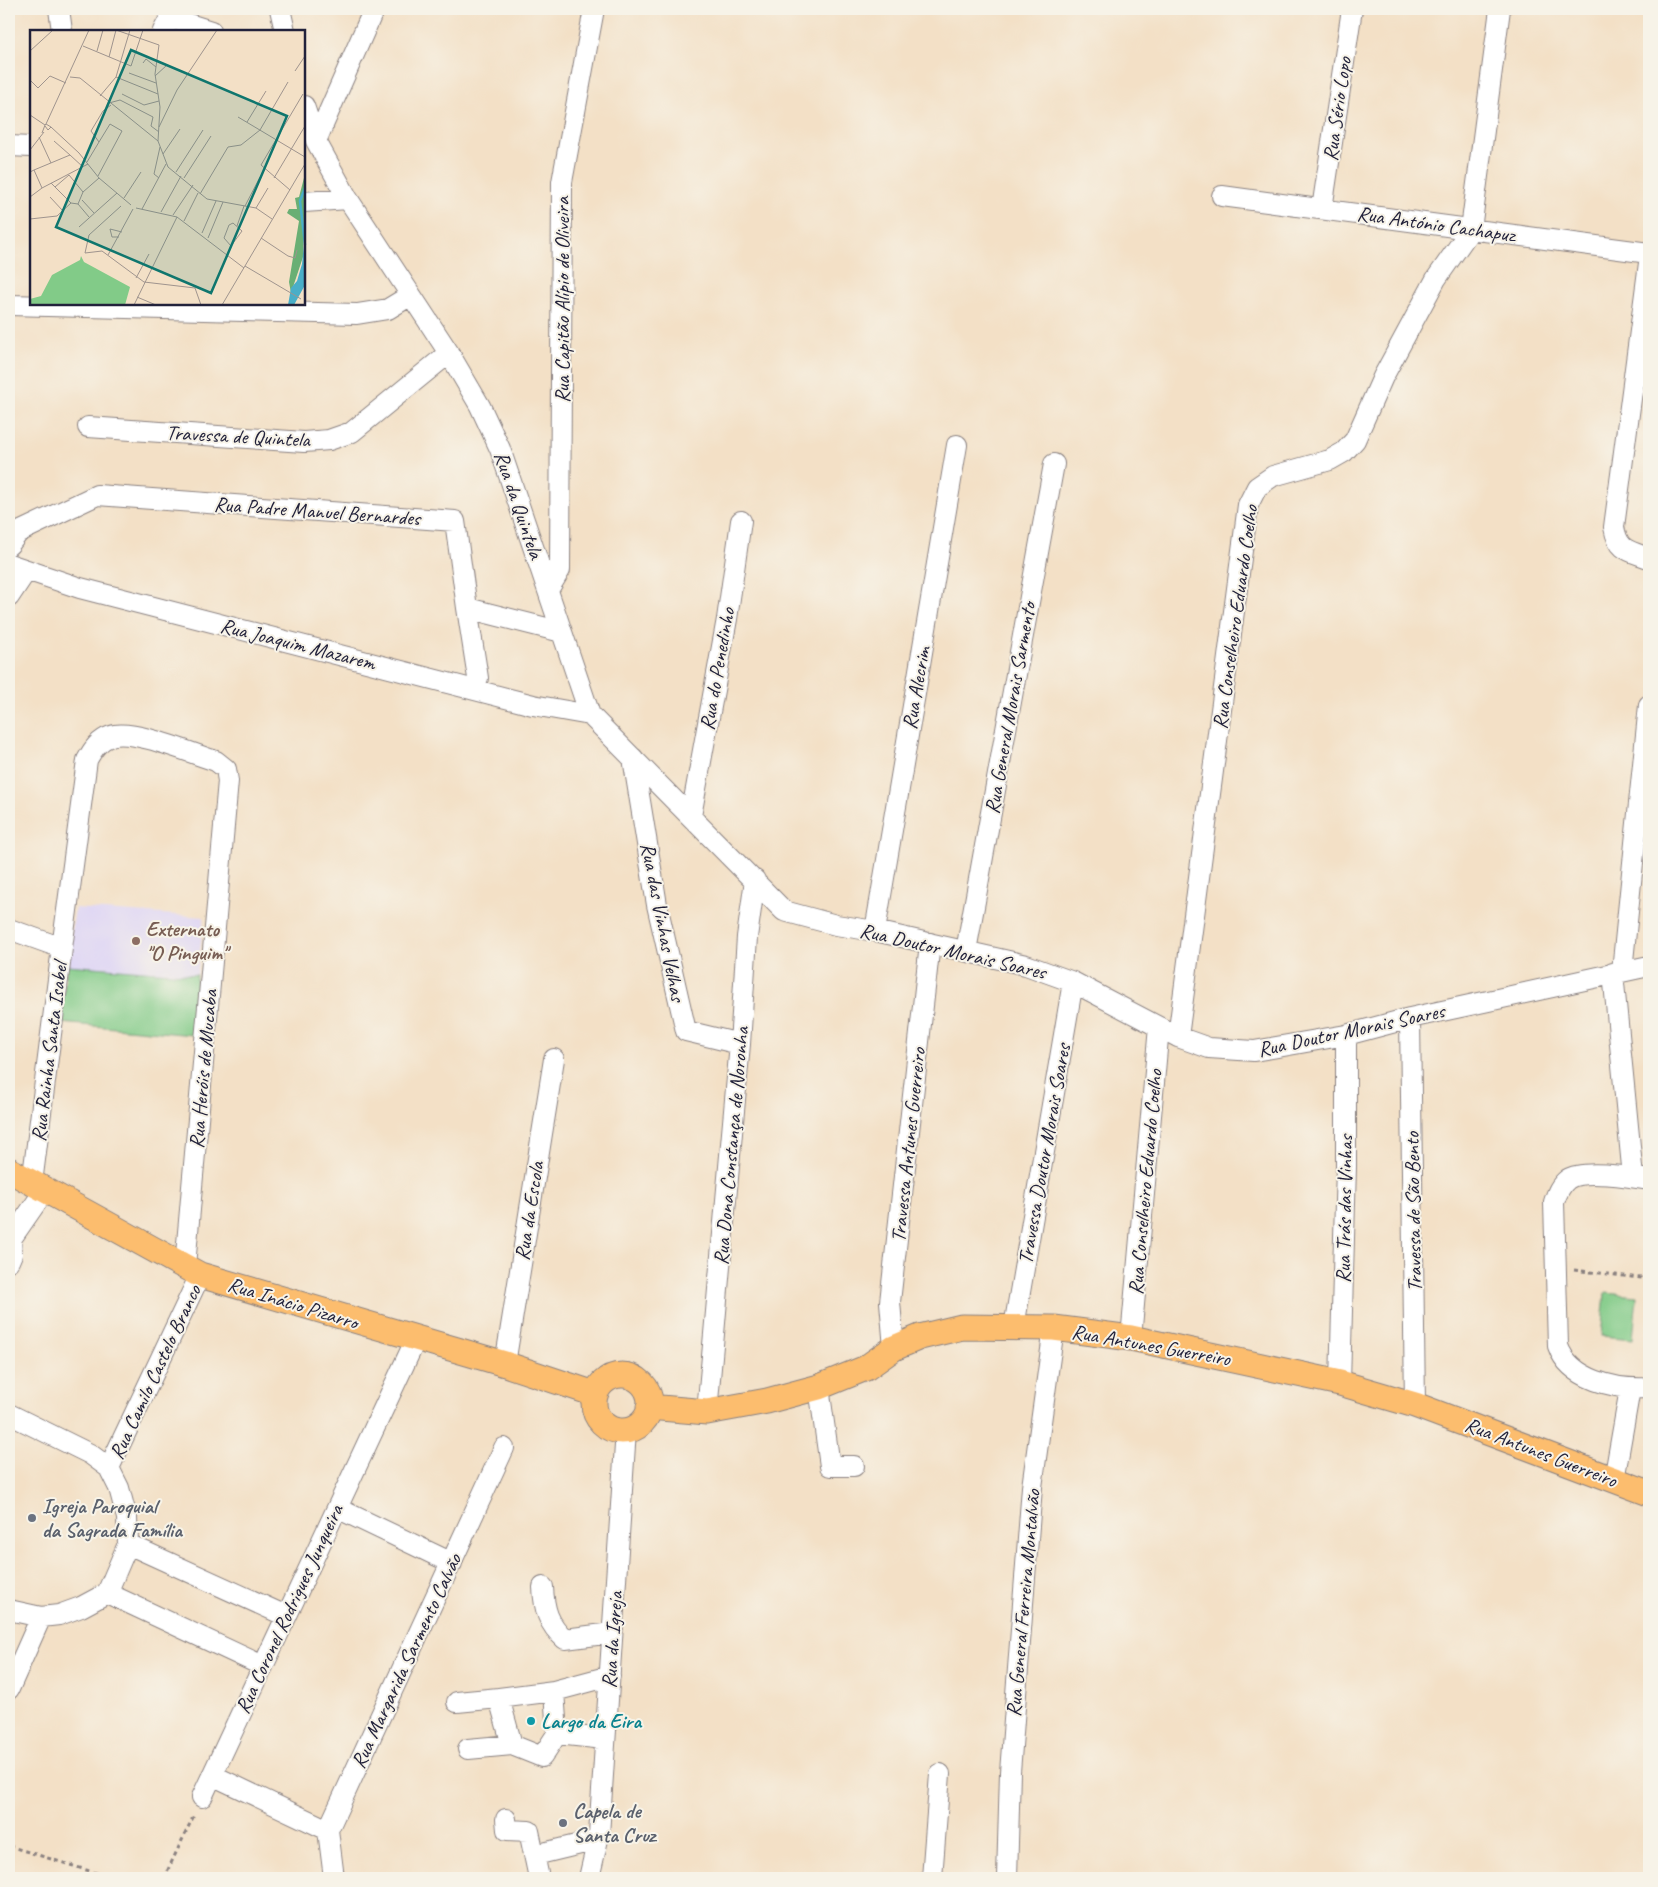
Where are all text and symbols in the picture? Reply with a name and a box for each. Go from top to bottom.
inset map [30,30,305,305]
street label: Rua Sério Lopo [1317,54,1357,163]
street label: Rua Capitão Alípio de Oliveira [549,195,575,403]
street label: Rua António Cachapuz [1356,200,1519,248]
street label: Travessa de Quintela [165,419,312,453]
street label: Rua da Quintela [488,448,550,564]
street label: Rua Padre Manuel Bernardes [213,491,423,531]
street label: Rua Conselheiro Eduardo Coelho [1206,502,1264,731]
street label: Rua General Morais Sarmento [979,598,1042,816]
street label: Rua do Penedinho [693,604,741,732]
street label: Rua Joaquim Mazarem [218,612,379,676]
street label: Rua Alecrim [896,642,936,731]
street label: Rua das Vinhas Velhas [635,840,691,1005]
place label: Externato "O Pinguim" [146,916,232,966]
street label: Rua Doutor Morais Soares [857,917,1050,985]
marker: Externato "O Pinguim" [130,935,142,947]
street label: Rua Rainha Santa Isabel [25,957,73,1143]
street label: Rua Heróis de Mucaba [183,987,223,1150]
street label: Rua Doutor Morais Soares [1255,997,1448,1062]
street label: Rua Dona Constança de Noronha [708,1024,754,1266]
street label: Travessa Doutor Morais Soares [1012,1040,1076,1266]
street label: Travessa Antunes Guerreiro [885,1045,931,1243]
street label: Rua Conselheiro Eduardo Coelho [1122,1067,1168,1296]
street label: Travessa de São Bento [1399,1130,1427,1292]
street label: Rua Trás das Vinhas [1330,1133,1358,1283]
street label: Rua da Escola [508,1158,550,1262]
street label: Rua Inácio Pizarro [225,1271,364,1336]
street label: Rua Camilo Castelo Branco [103,1279,207,1463]
street label: Rua Antunes Guerreiro [1070,1318,1234,1372]
street label: Rua Antunes Guerreiro [1461,1411,1622,1493]
street label: Rua General Ferreira Montalvão [1000,1487,1046,1718]
place label: Igreja Paroquial da Sagrada Família [42,1493,183,1543]
street label: Rua Coronel Rodrigues Junqueira [229,1499,350,1718]
marker: Igreja Paroquial da Sagrada Família [26,1512,38,1524]
street label: Rua Margarida Sarmento Calvão [345,1548,468,1772]
street label: Rua da Igreja [596,1589,628,1689]
place label: Largo da Eira [541,1708,642,1734]
marker: Largo da Eira [525,1715,537,1727]
place label: Capela de Santa Cruz [573,1798,657,1848]
marker: Capela de Santa Cruz [557,1817,569,1829]

